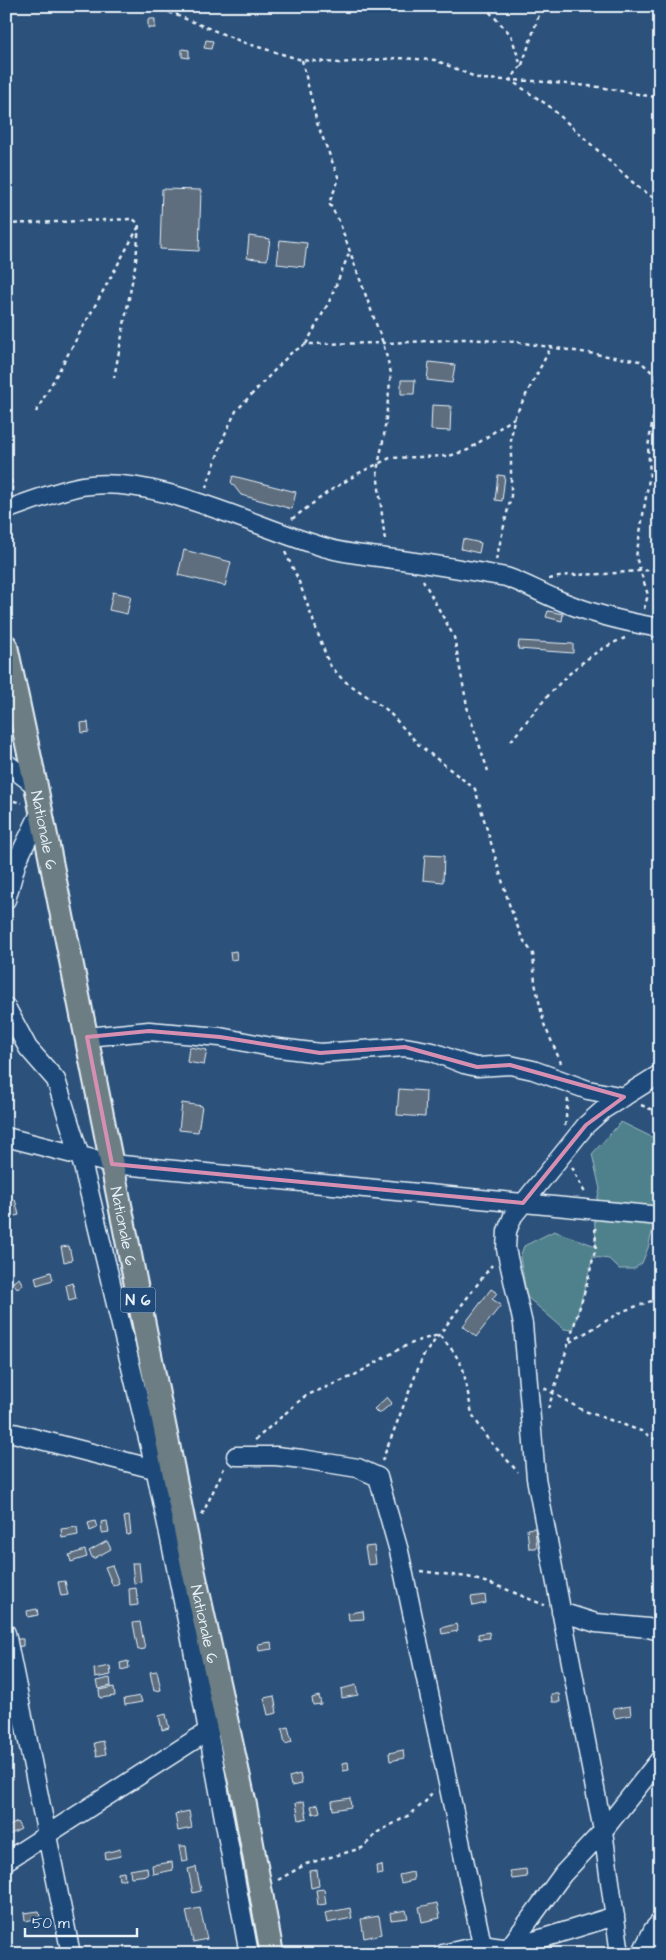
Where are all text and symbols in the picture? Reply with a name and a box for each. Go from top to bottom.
street label: Nationale 6 [25,789,62,871]
street label: Nationale 6 [105,1185,142,1268]
road number: N 6 [120,1288,156,1312]
street label: Nationale 6 [185,1583,223,1665]
scale bar [25,1905,138,1937]
text: 50 m [32,1913,70,1934]

